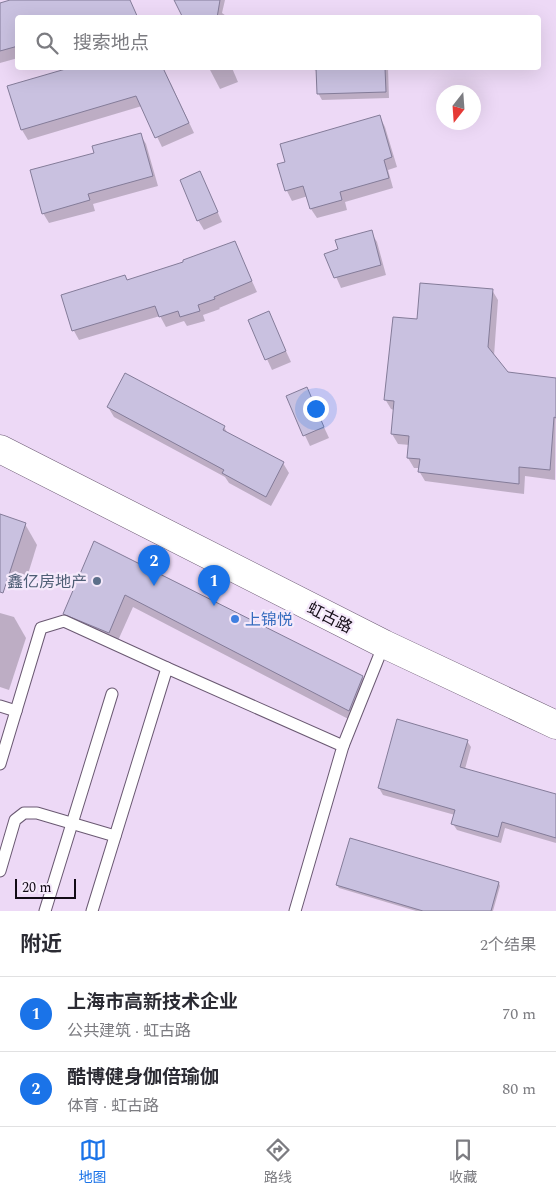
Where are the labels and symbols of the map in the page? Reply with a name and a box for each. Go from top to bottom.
north arrow [436,85,481,130]
your location [303,396,329,422]
pin: 2 [138,545,170,586]
pin: 1 [198,565,230,606]
place label: 鑫亿房地产 [7,570,87,594]
marker: 鑫亿房地产 [91,575,103,587]
street label: 虹古路 [303,596,356,639]
place label: 上锦悦 [245,608,293,632]
marker: 上锦悦 [229,613,241,625]
scale bar [15,876,76,899]

